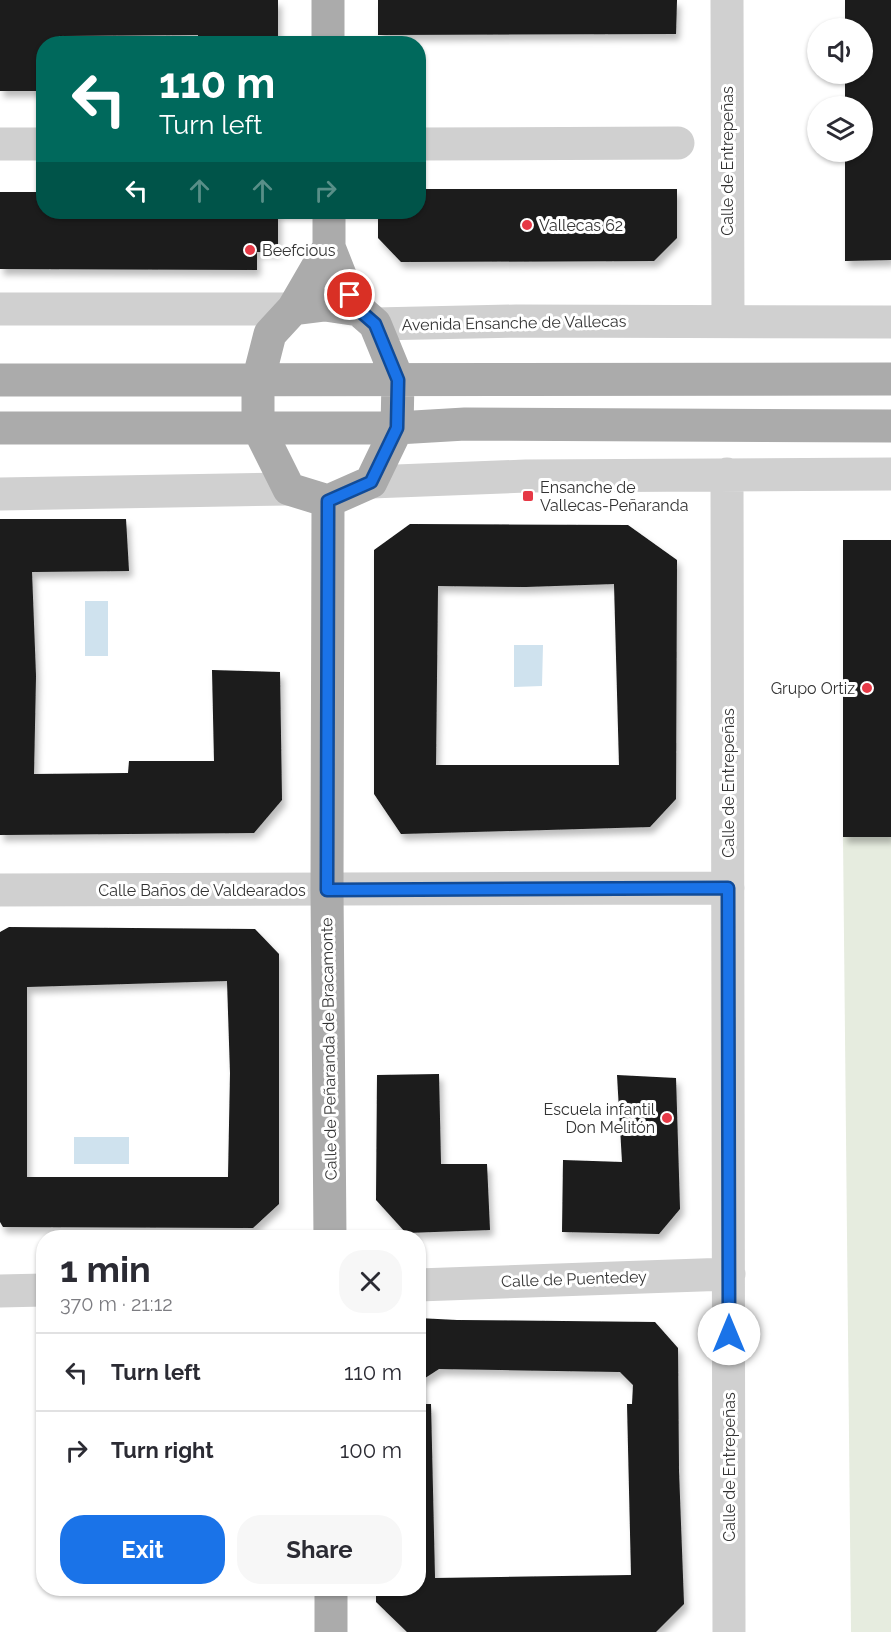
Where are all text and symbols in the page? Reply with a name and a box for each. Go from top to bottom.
map controls [807,18,873,162]
button: sound [807,18,873,84]
text: 110 m [159,59,275,108]
icon: left [60,60,138,138]
street label: Calle de Entrepeñas [718,86,737,236]
button: layers [807,96,873,162]
text: Turn left [159,109,262,140]
icon: left [120,174,153,207]
icon: ahead [183,174,216,207]
icon: ahead [246,174,279,207]
icon: right [309,174,342,207]
place label: Vallecas 62 [539,216,623,235]
marker: Vallecas 62 [520,218,534,232]
place label: Beefcious [262,241,336,260]
marker: Beefcious [243,243,257,257]
pin [324,269,375,320]
icon: arrive [333,278,366,311]
street label: Avenida Ensanche de Vallecas [401,312,627,334]
place label: Ensanche de Vallecas-Peñaranda [540,478,688,515]
marker: Ensanche de Vallecas-Peñaranda [521,489,535,503]
place label: Grupo Ortiz [771,679,855,698]
marker: Grupo Ortiz [860,681,874,695]
street label: Calle de Entrepeñas [719,708,738,858]
street label: Calle Baños de Valdearados [98,881,306,900]
street label: Calle de Peñaranda de Bracamonte [317,917,341,1181]
place label: Escuela infantil Don Melitón [544,1100,656,1137]
marker: Escuela infantil Don Melitón [660,1111,674,1125]
text: 1 min [60,1248,151,1290]
button: close [339,1250,402,1313]
street label: Calle de Puentedey [501,1267,648,1291]
text: 370 m · 21:12 [60,1292,173,1316]
position arrow [697,1302,761,1366]
icon: left [60,1356,93,1389]
text: Turn left [111,1359,201,1385]
text: 110 m [344,1359,402,1385]
street label: Calle de Entrepeñas [720,1392,739,1542]
icon: right [60,1434,93,1467]
text: Turn right [111,1437,214,1463]
text: 100 m [340,1437,402,1463]
button: Exit [60,1515,225,1584]
button: Share [237,1515,402,1584]

